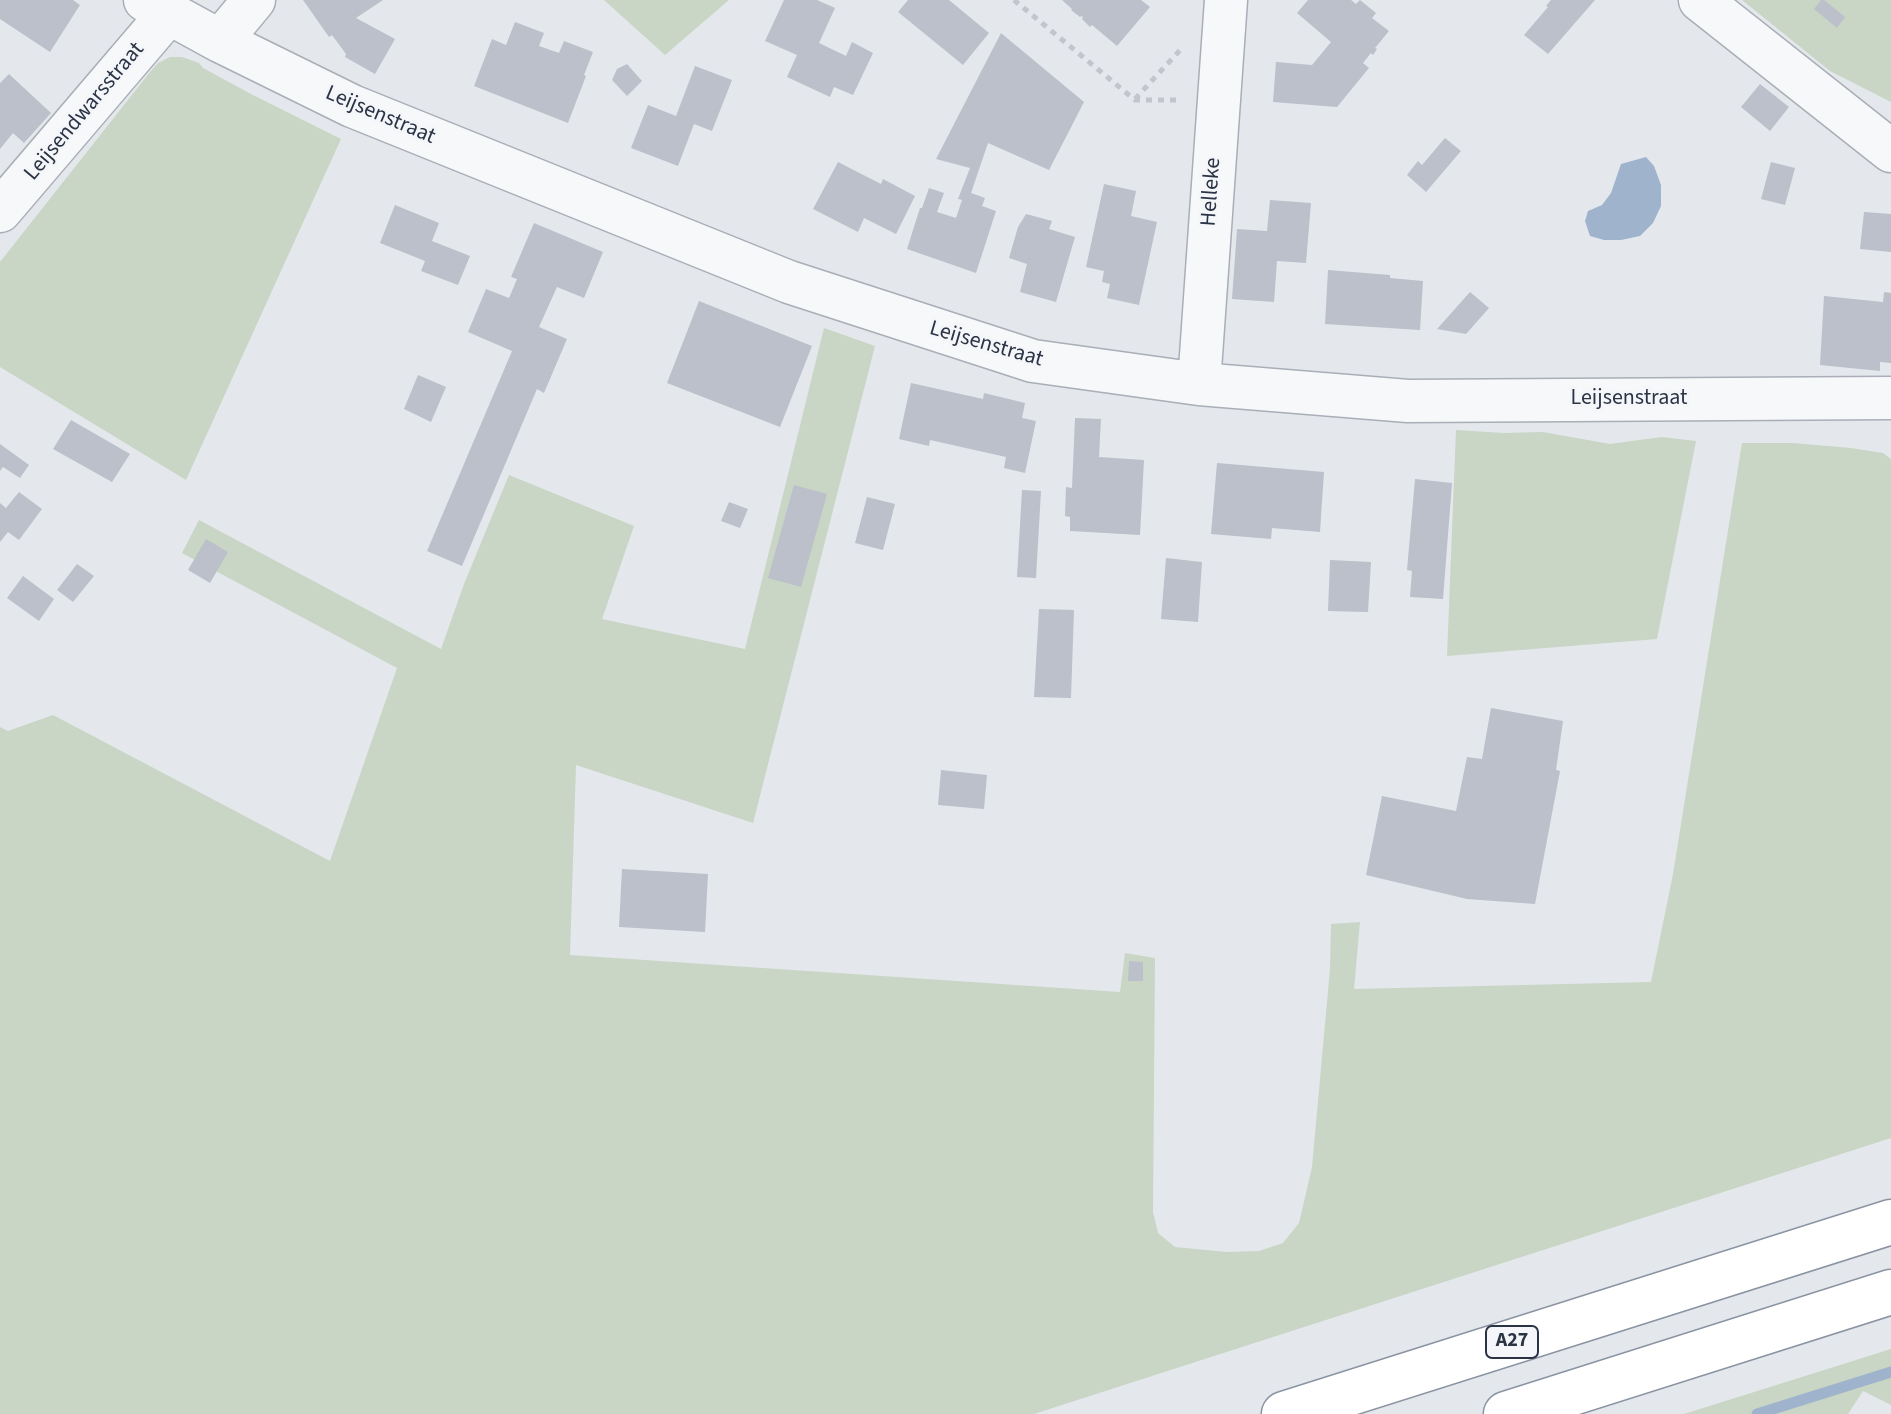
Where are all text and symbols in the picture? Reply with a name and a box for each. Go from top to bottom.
street label: Leijsendwarsstraat [19,37,151,187]
street label: Leijsenstraat [321,81,439,151]
street label: Helleke [1196,157,1228,227]
street label: Leijsenstraat [926,316,1046,374]
street label: Leijsenstraat [1571,386,1687,412]
road number: A27 [1486,1326,1538,1358]

